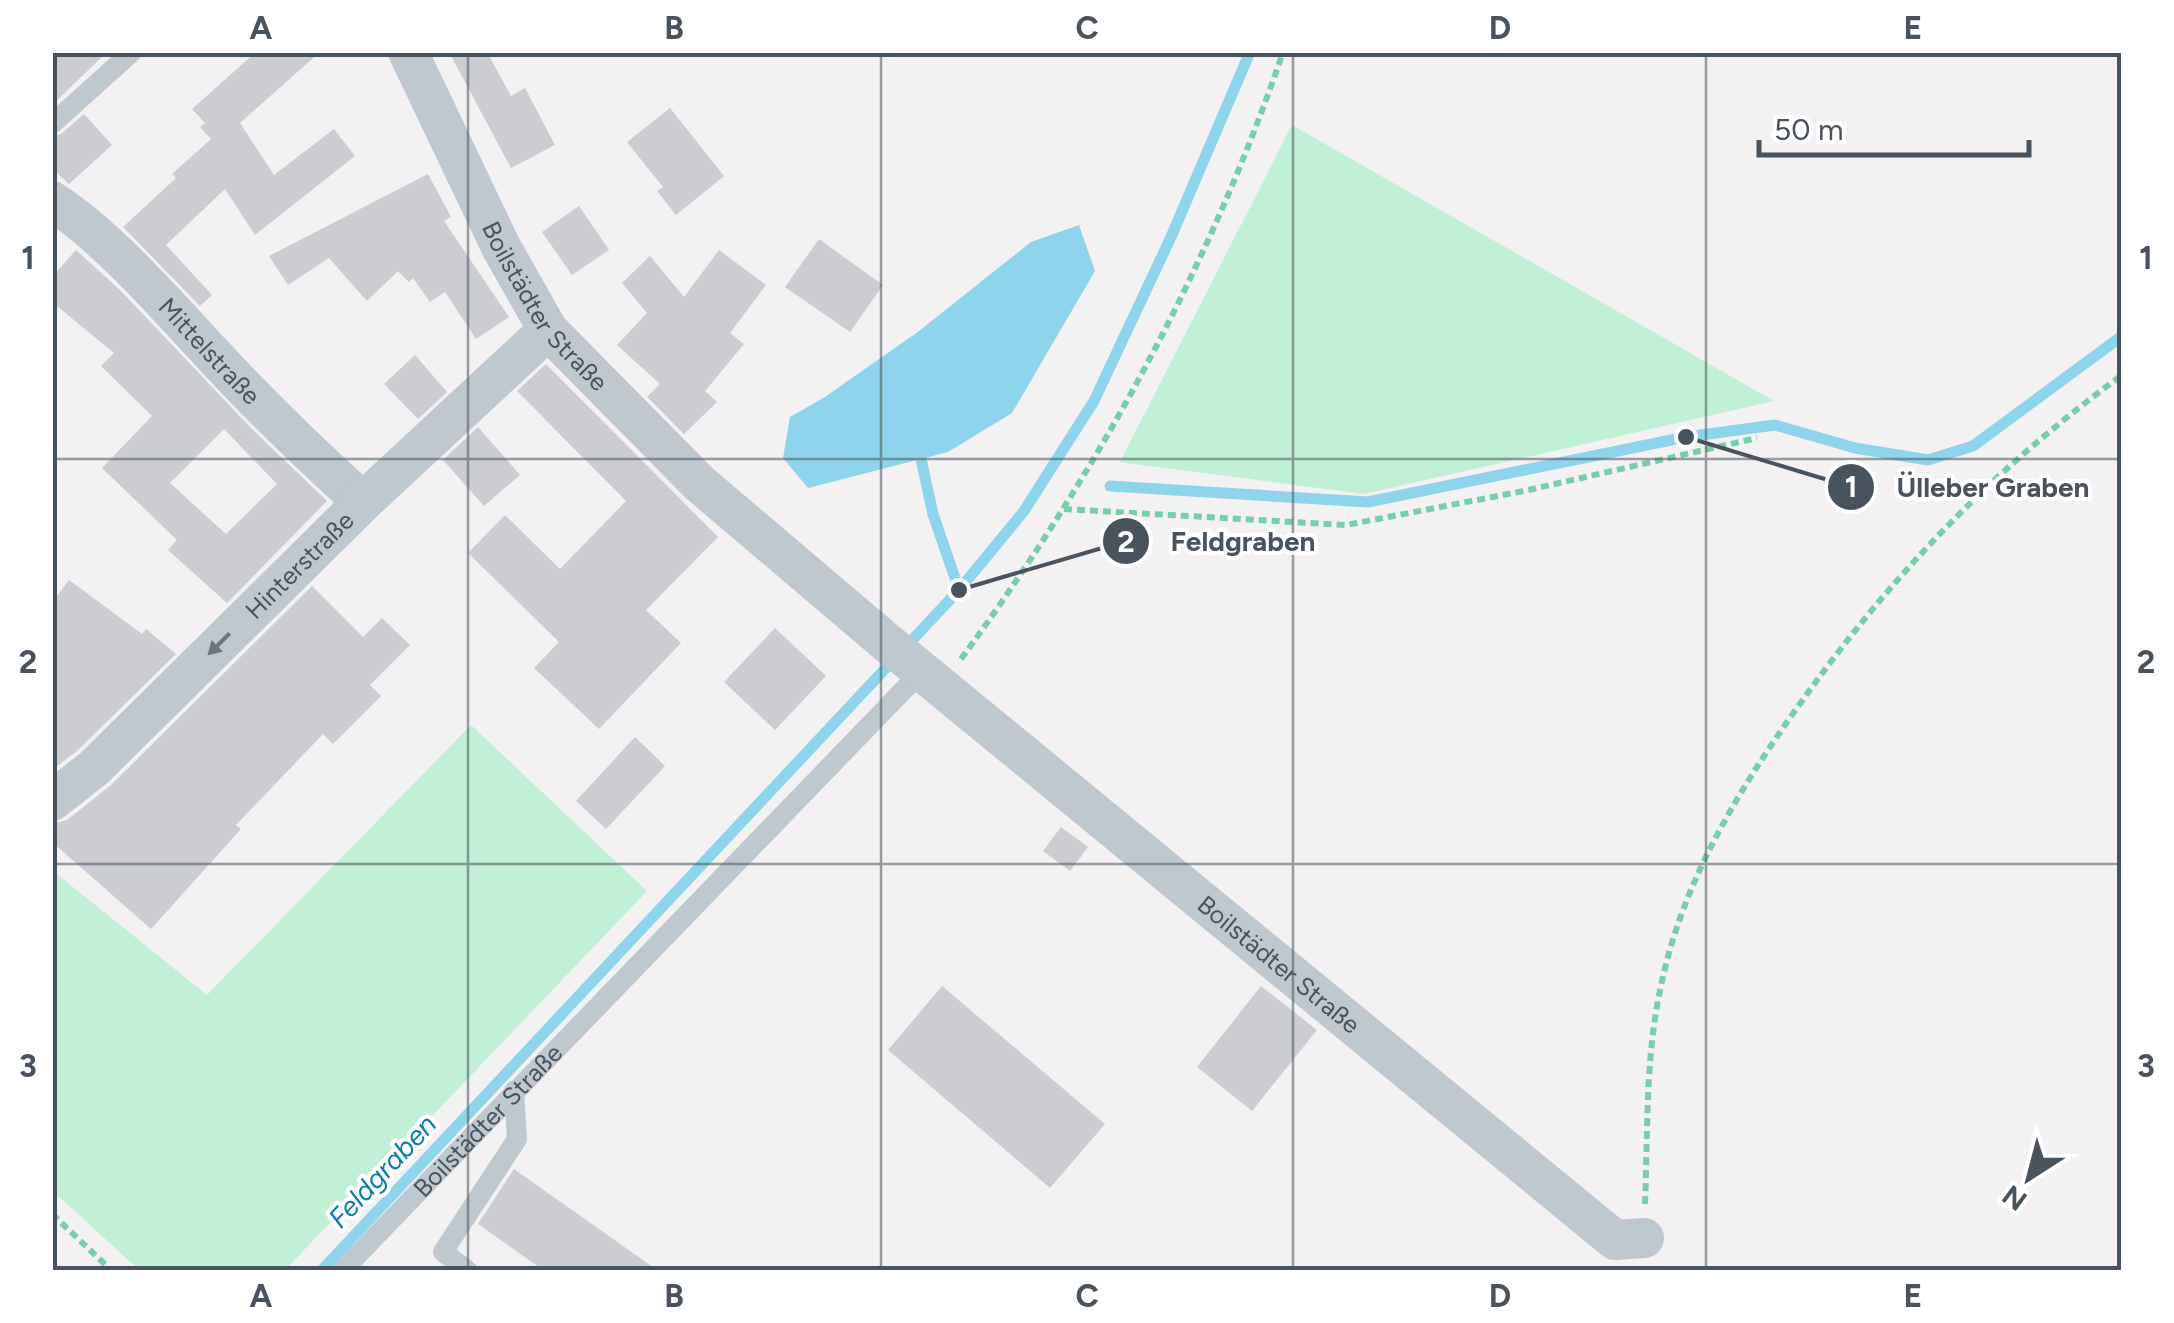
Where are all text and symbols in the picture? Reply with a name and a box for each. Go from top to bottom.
text: A [250,9,273,47]
text: B [664,9,684,47]
text: C [1075,9,1099,47]
text: D [1489,9,1511,47]
text: E [1904,9,1922,47]
scale bar [1759,95,2029,157]
text: 50 m [1774,111,1843,148]
street label: Boilstädter Straße [476,217,614,397]
text: 1 [21,239,35,277]
text: 1 [2139,239,2153,277]
street label: Mittelstraße [153,291,267,410]
callout: Ülleber Graben [1826,458,2109,516]
text: 1 [1845,468,1857,505]
text: Ülleber Graben [1897,470,2089,504]
street label: Hinterstraße [239,505,360,625]
callout: Feldgraben [1101,512,1336,570]
text: 2 [1117,523,1135,560]
text: Feldgraben [1171,524,1315,558]
one-way arrow [208,632,232,656]
text: 2 [19,643,37,681]
text: 2 [2137,643,2155,681]
street label: Boilstädter Straße [1192,889,1366,1040]
street label: Boilstädter Straße [407,1038,568,1203]
text: 3 [19,1047,37,1085]
text: 3 [2137,1047,2155,1085]
water label: Feldgraben [321,1107,443,1235]
north arrow [1979,1128,2079,1228]
text: N [1996,1178,2033,1218]
text: A [250,1277,273,1315]
text: B [664,1277,684,1315]
text: C [1075,1277,1099,1315]
text: D [1489,1277,1511,1315]
text: E [1904,1277,1922,1315]

